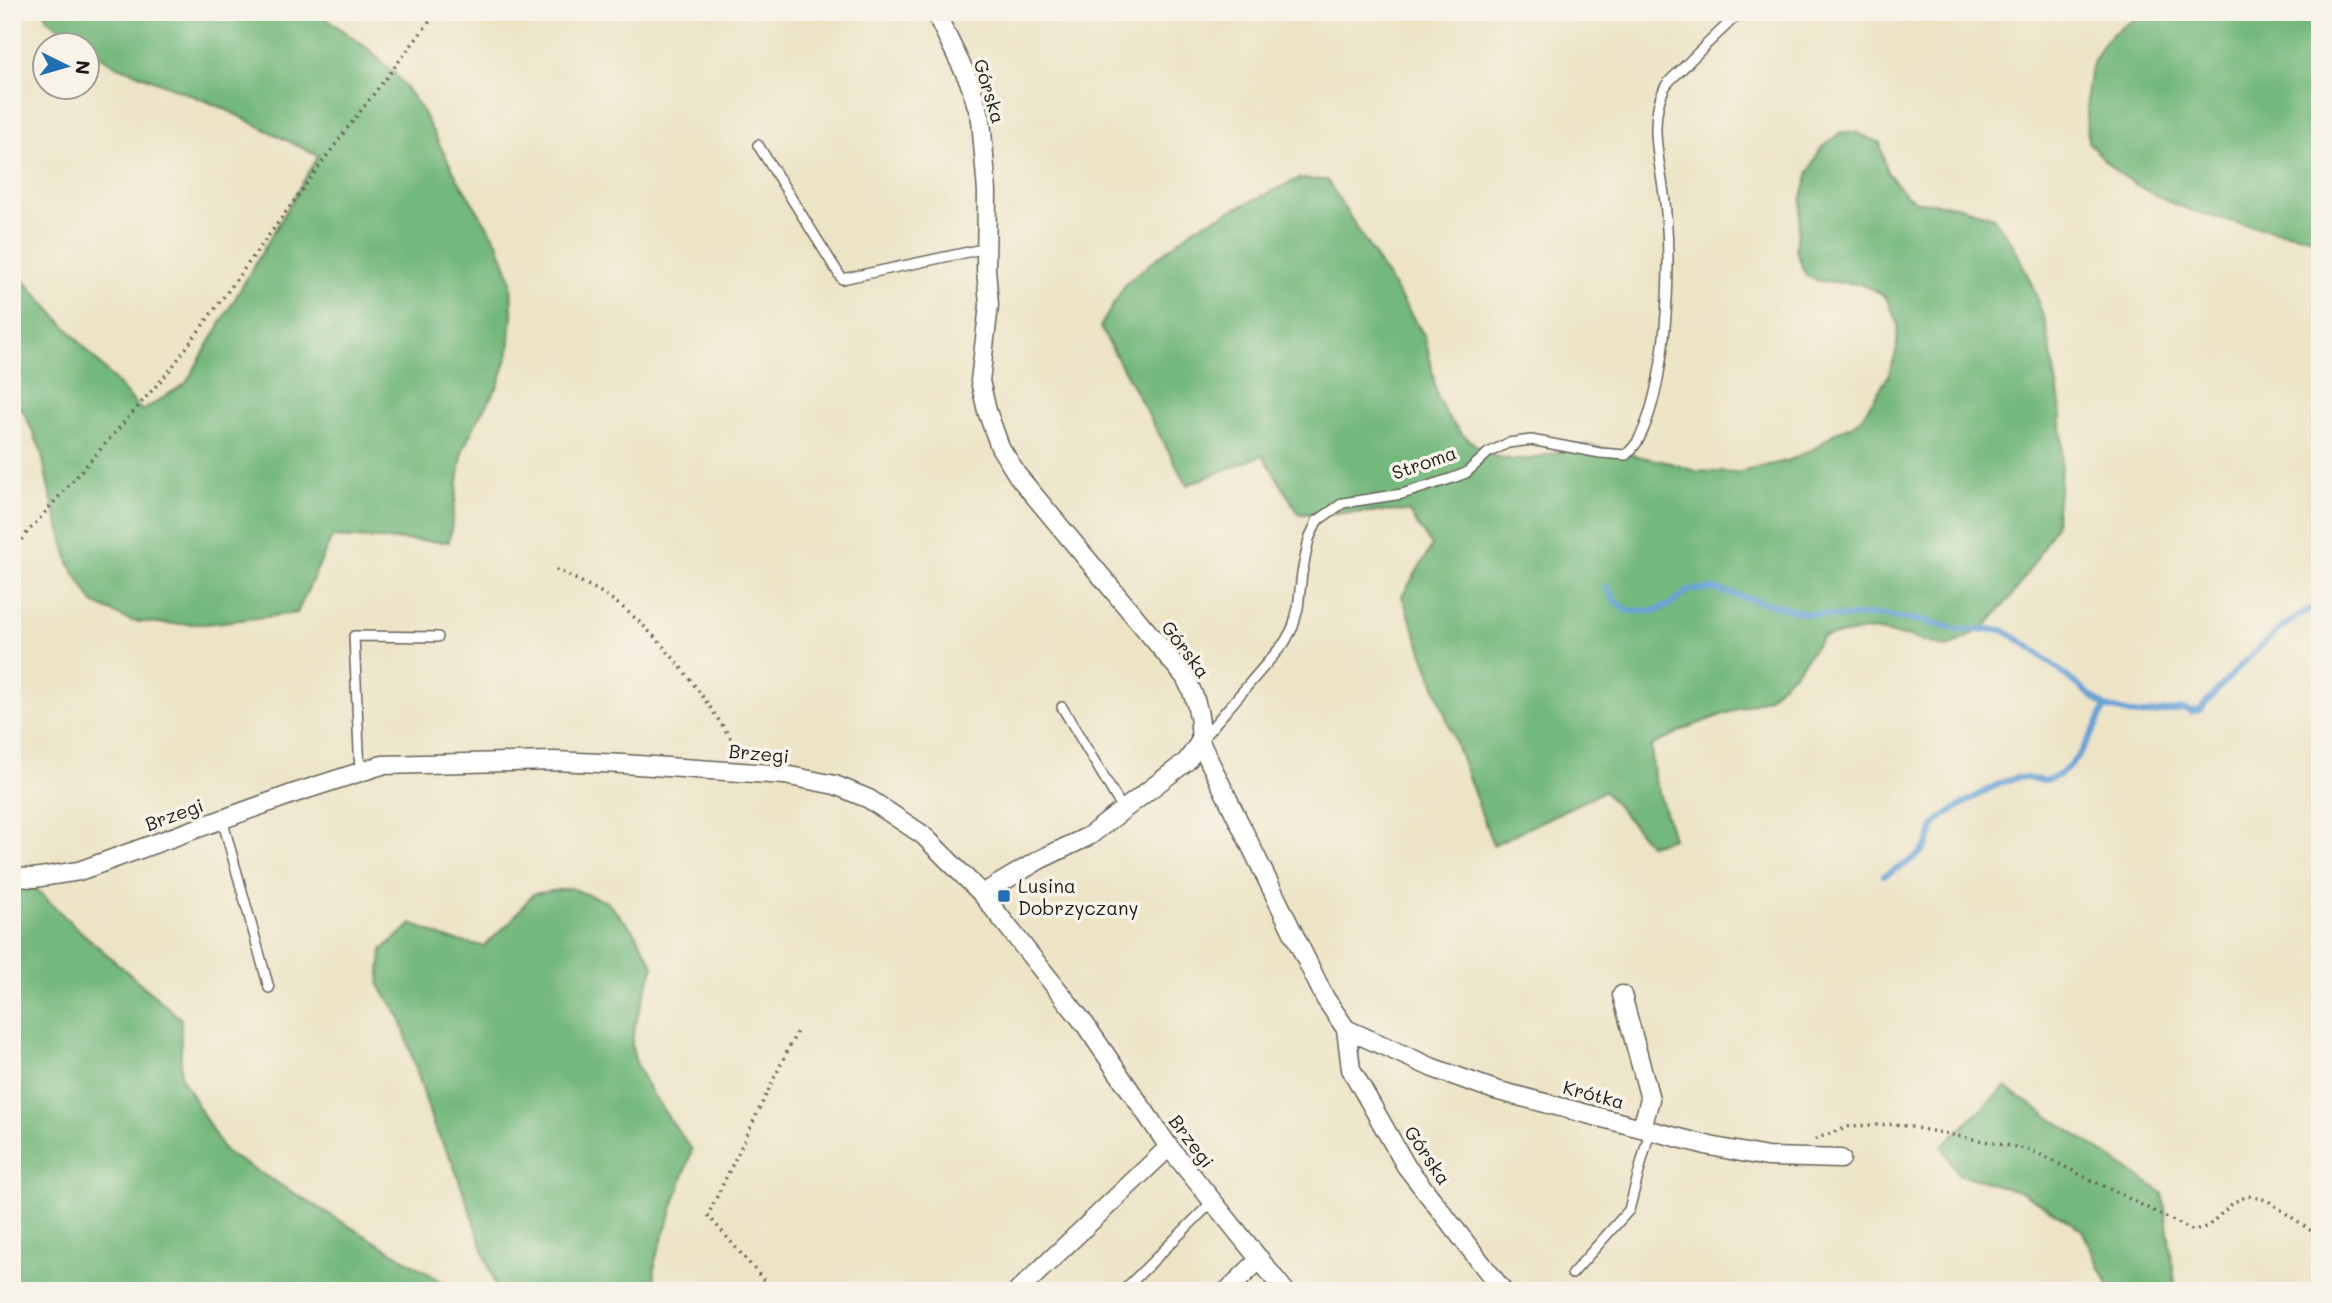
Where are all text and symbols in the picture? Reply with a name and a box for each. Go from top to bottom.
north arrow [32,32,102,102]
street label: Górska [968,56,1012,126]
text: N [70,59,97,76]
street label: Stroma [1388,439,1460,485]
street label: Górska [1156,615,1216,683]
street label: Brzegi [728,738,790,768]
street label: Brzegi [141,792,207,836]
place label: Lusina Dobrzyczany [1018,873,1138,920]
marker: Lusina Dobrzyczany [996,888,1012,904]
street label: Krótka [1561,1074,1627,1114]
street label: Brzegi [1164,1109,1220,1173]
street label: Górska [1399,1121,1457,1189]

